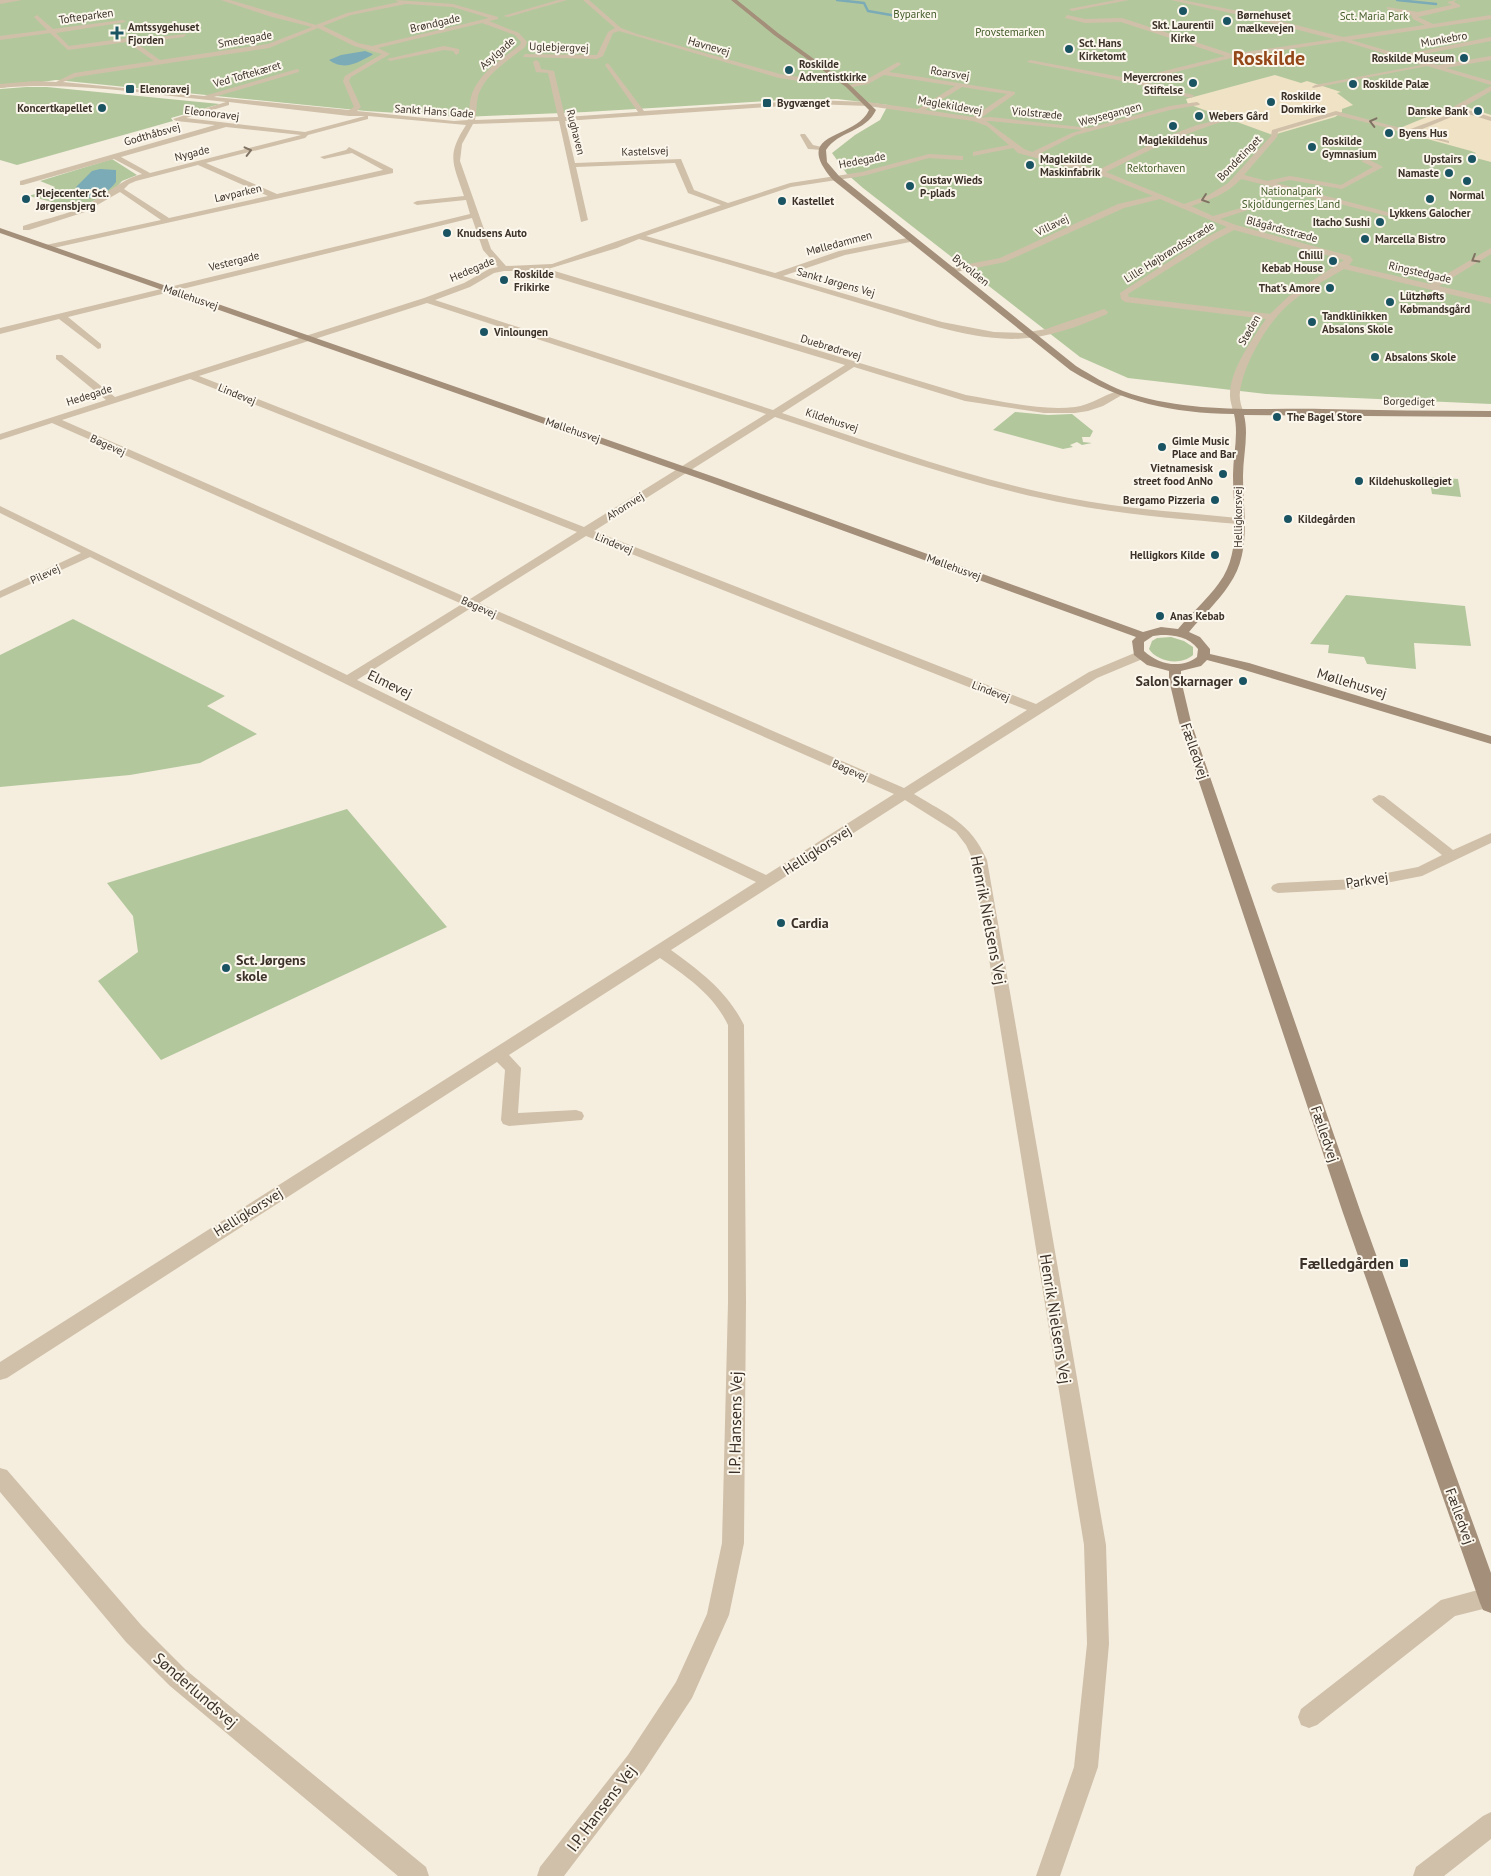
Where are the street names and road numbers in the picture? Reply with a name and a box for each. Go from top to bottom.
street label: Tofteparken [58,5,114,27]
street label: Brøndgade [409,10,462,36]
street label: Smedegade [217,27,274,51]
street label: Munkebro [1420,28,1468,50]
street label: Havnevej [686,33,732,59]
street label: Asylgade [476,34,518,72]
street label: Uglebjergvej [529,39,589,55]
street label: Ved Toftekæret [211,58,283,91]
street label: Roarsvej [929,63,971,83]
street label: Maglekildevej [917,92,983,118]
street label: Weysegangen [1077,99,1143,129]
street label: Sankt Hans Gade [394,101,474,121]
street label: Eleonoravej [184,103,240,123]
street label: Violstræde [1010,104,1063,122]
street label: Rughaven [564,108,588,156]
street label: Godthåbsvej [122,119,182,149]
street label: Bondetinget [1214,132,1264,184]
street label: Nygade [173,142,211,164]
street label: Kastelsvej [621,143,669,159]
street label: Hedegade [837,149,887,171]
street label: Løvparken [213,181,263,205]
street label: Villavej [1032,211,1071,239]
street label: Blågårdsstræde [1245,213,1320,245]
street label: Lille Højbrøndsstræde [1121,218,1217,286]
street label: Mølledammen [805,228,873,258]
street label: Vestergade [206,248,261,274]
street label: Byvolden [950,251,992,289]
street label: Hedegade [448,253,497,285]
street label: Ringstedgade [1387,258,1453,286]
street label: Sankt Jørgens Vej [795,264,877,300]
street label: Møllehusvej [162,281,220,313]
street label: Støden [1235,312,1263,348]
street label: Duebrødrevej [799,331,863,363]
street label: Lindevej [216,380,258,408]
street label: Hedegade [64,381,114,409]
street label: Borgediget [1383,394,1435,408]
street label: Kildehusvej [804,405,860,435]
street label: Møllehusvej [544,414,602,446]
street label: Bøgevej [88,431,128,459]
street label: Helligkorsvej [1231,486,1245,548]
street label: Ahornvej [604,489,646,523]
street label: Lindevej [593,529,635,557]
street label: Møllehusvej [925,551,983,583]
street label: Pilevej [28,561,62,587]
street label: Bøgevej [459,593,499,621]
street label: Møllehusvej [1315,664,1389,702]
street label: Elmevej [365,666,415,702]
street label: Lindevej [970,677,1012,705]
street label: Fælledvej [1177,720,1213,782]
street label: Bøgevej [830,756,870,784]
street label: Helligkorsvej [779,821,855,879]
street label: Henrik Nielsens Vej [967,854,1011,986]
street label: Parkvej [1344,868,1390,892]
street label: Fælledvej [1307,1103,1343,1165]
street label: Helligkorsvej [210,1184,286,1240]
street label: Henrik Nielsens Vej [1036,1253,1076,1385]
street label: I.P. Hansens Vej [724,1371,746,1475]
street label: Fælledvej [1442,1485,1478,1547]
street label: Sønderlundsvej [150,1648,242,1732]
street label: I.P. Hansens Vej [562,1761,640,1855]

